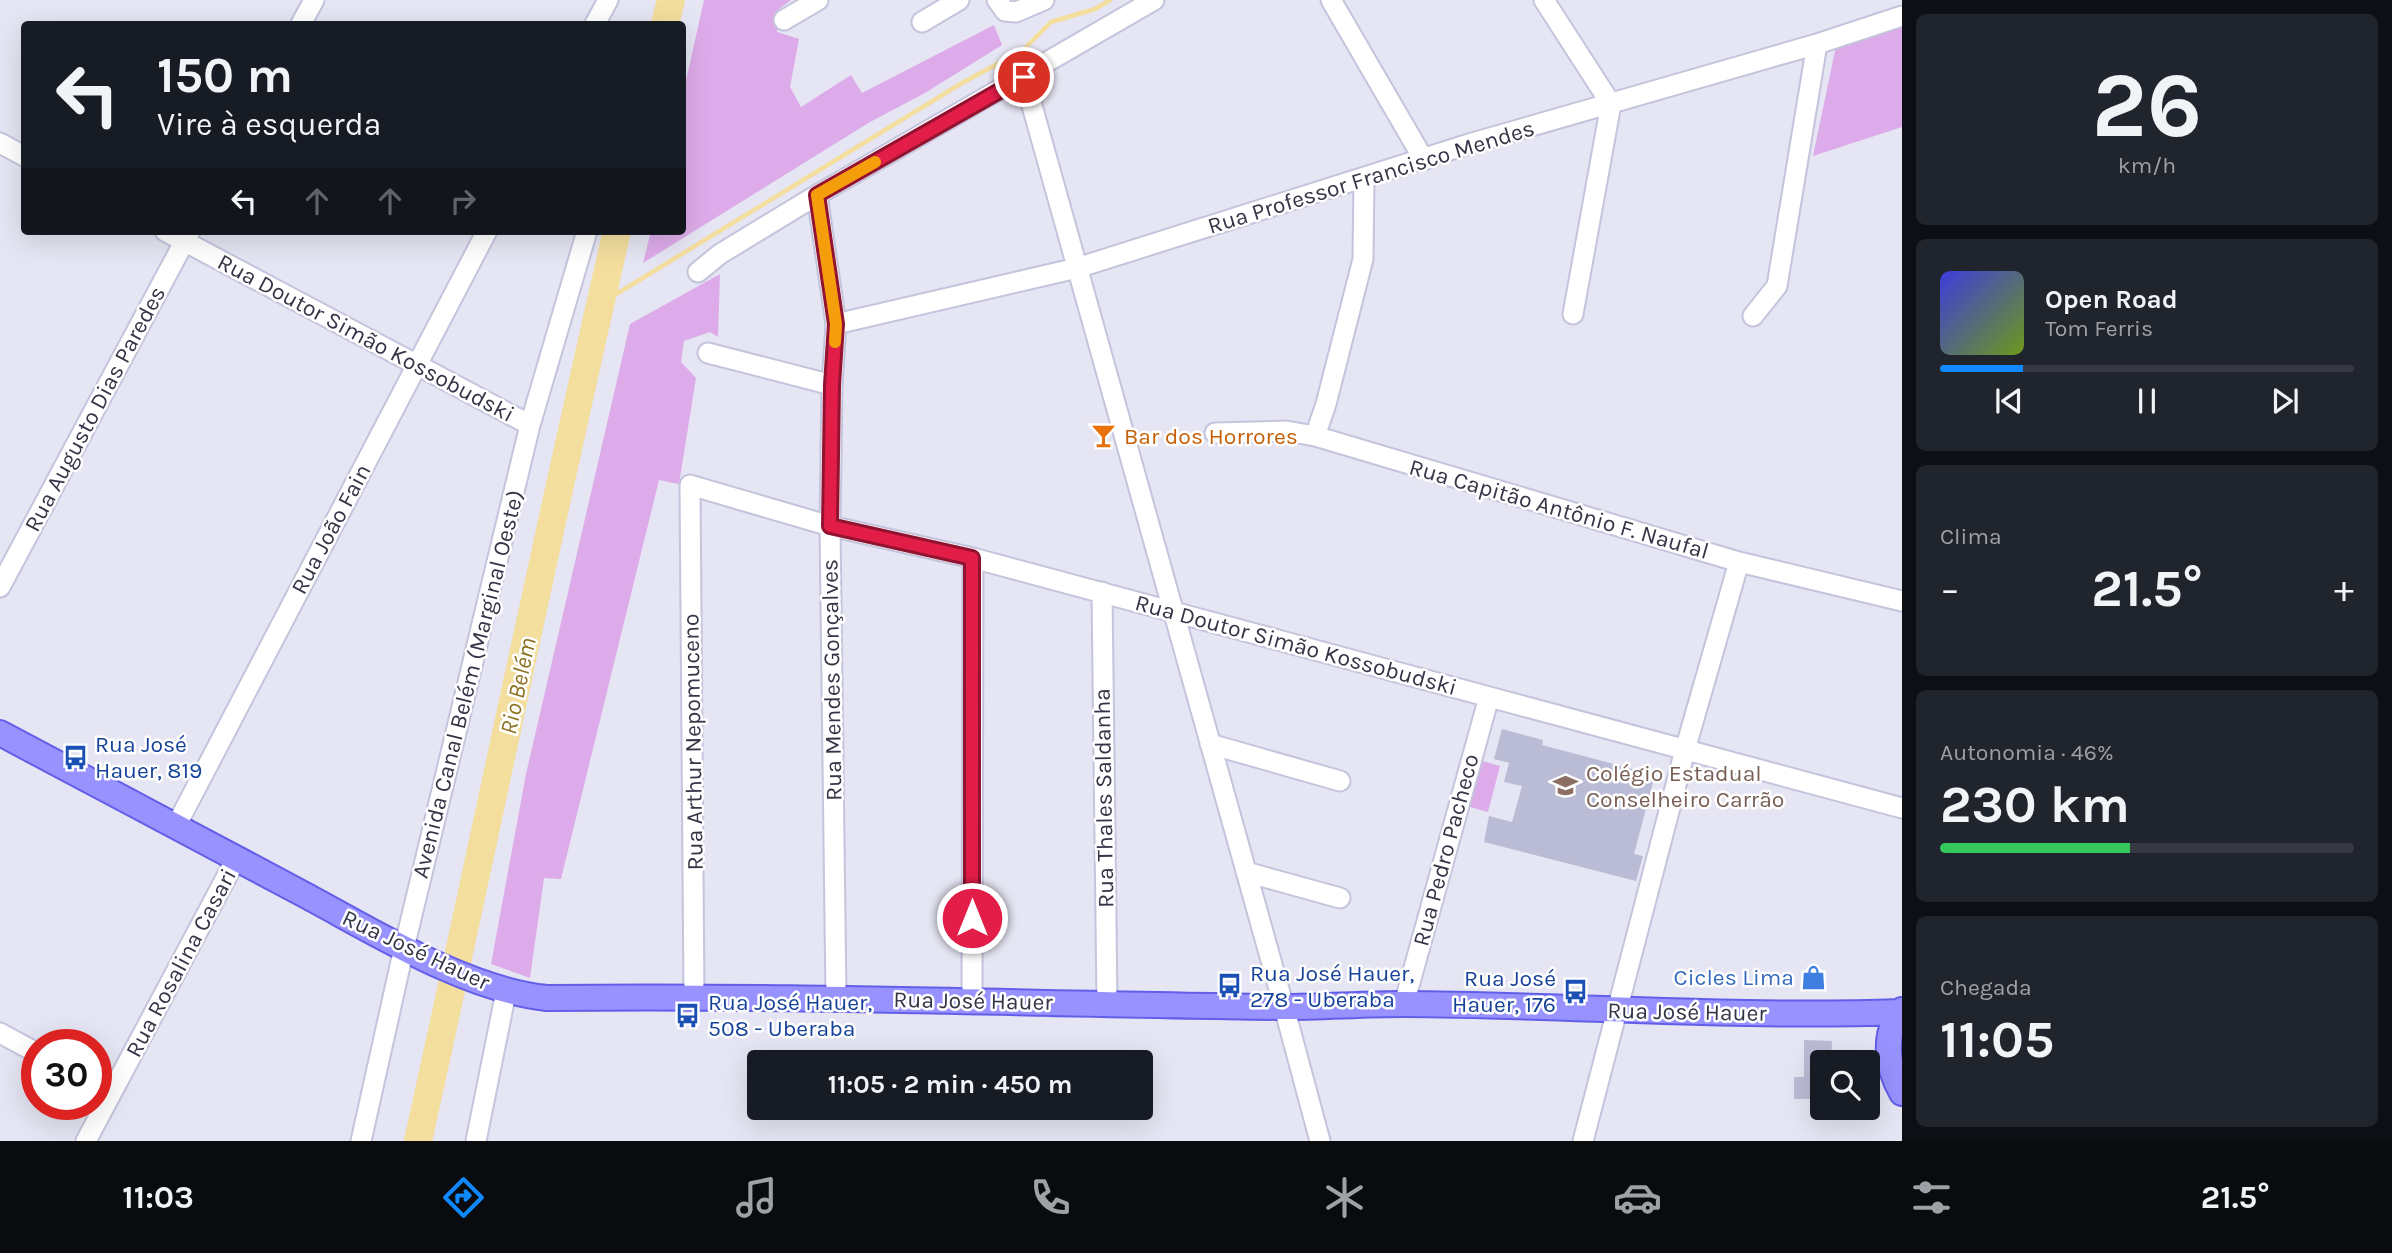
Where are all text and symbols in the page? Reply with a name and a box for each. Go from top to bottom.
text: 150 m [157,47,293,104]
pin [994,47,1054,107]
icon: left [42,49,133,140]
text: 26 [2092,53,2202,159]
icon: arrive [1005,58,1043,96]
text: Vire à esquerda [157,106,381,143]
street label: Rua Professor Francisco Mendes [1204,114,1538,240]
text: km/h [2118,152,2176,179]
icon: left [225,182,263,220]
icon: ahead [298,182,336,220]
icon: ahead [371,182,409,220]
icon: right [444,182,482,220]
street label: Rua Doutor Simão Kossobudski [213,248,519,428]
street label: Rua Augusto Dias Paredes [19,282,171,536]
text: Open Road [2045,284,2178,315]
text: Tom Ferris [2045,315,2153,342]
icon: previous [1990,382,2028,420]
icon: pause [2128,382,2166,420]
icon: next [2266,382,2304,420]
bar icon: Bar dos Horrores [1090,422,1118,450]
place label: Bar dos Horrores [1124,423,1298,450]
street label: Rua Capitão Antônio F. Naufal [1406,453,1712,565]
street label: Rua João Fain [285,459,377,599]
street label: Avenida Canal Belém (Marginal Oeste) [407,487,529,881]
text: Clima [1940,523,2002,550]
text: 21.5° [2091,558,2203,619]
street label: Rua Mendes Gonçalves [816,559,848,801]
text: − [1940,567,1960,612]
text: + [2334,567,2354,612]
street label: Rua Doutor Simão Kossobudski [1132,589,1460,701]
street label: Rua Arthur Nepomuceno [677,613,709,871]
water label: Rio Belém [494,635,542,737]
street label: Rua Thales Saldanha [1089,688,1119,908]
place label: Rua José Hauer, 819 [95,731,202,784]
text: Autonomia · 46% [1940,739,2114,766]
bus stop icon: Rua José Hauer, 819 [61,743,89,771]
street label: Rua Pedro Pacheco [1407,751,1485,949]
place label: Colégio Estadual Conselheiro Carrão [1586,760,1784,813]
school or university icon: Colégio Estadual Conselheiro Carrão [1552,772,1580,800]
text: 230 km [1940,774,2130,835]
street label: Rua Rosalina Casari [120,864,242,1062]
position arrow [935,881,1009,955]
street label: Rua José Hauer [338,904,495,996]
place label: Rua José Hauer, 278 - Uberaba [1250,960,1414,1013]
shop icon: Cicles Lima [1800,963,1828,991]
place label: Cicles Lima [1674,964,1794,991]
place label: Rua José Hauer, 176 [1452,965,1556,1018]
bus stop icon: Rua José Hauer, 278 - Uberaba [1216,972,1244,1000]
text: Chegada [1940,974,2032,1001]
bus stop icon: Rua José Hauer, 176 [1562,977,1590,1005]
street label: Rua José Hauer [893,986,1054,1016]
place label: Rua José Hauer, 508 - Uberaba [708,989,872,1042]
street label: Rua José Hauer [1607,997,1768,1027]
bus stop icon: Rua José Hauer, 508 - Uberaba [674,1001,702,1029]
text: 11:05 [1940,1009,2054,1070]
speed limit sign: 30 [21,1029,112,1120]
map controls [1810,1050,1880,1120]
button: search [1810,1050,1880,1120]
text: 11:05 · 2 min · 450 m [828,1069,1072,1100]
icon: directions [439,1173,488,1222]
icon: music [732,1173,781,1222]
icon: phone [1026,1173,1075,1222]
icon: climate [1320,1173,1369,1222]
icon: car [1613,1173,1662,1222]
icon: filters [1907,1173,1956,1222]
text: 11:03 [122,1179,194,1216]
text: 21.5° [2201,1179,2270,1216]

